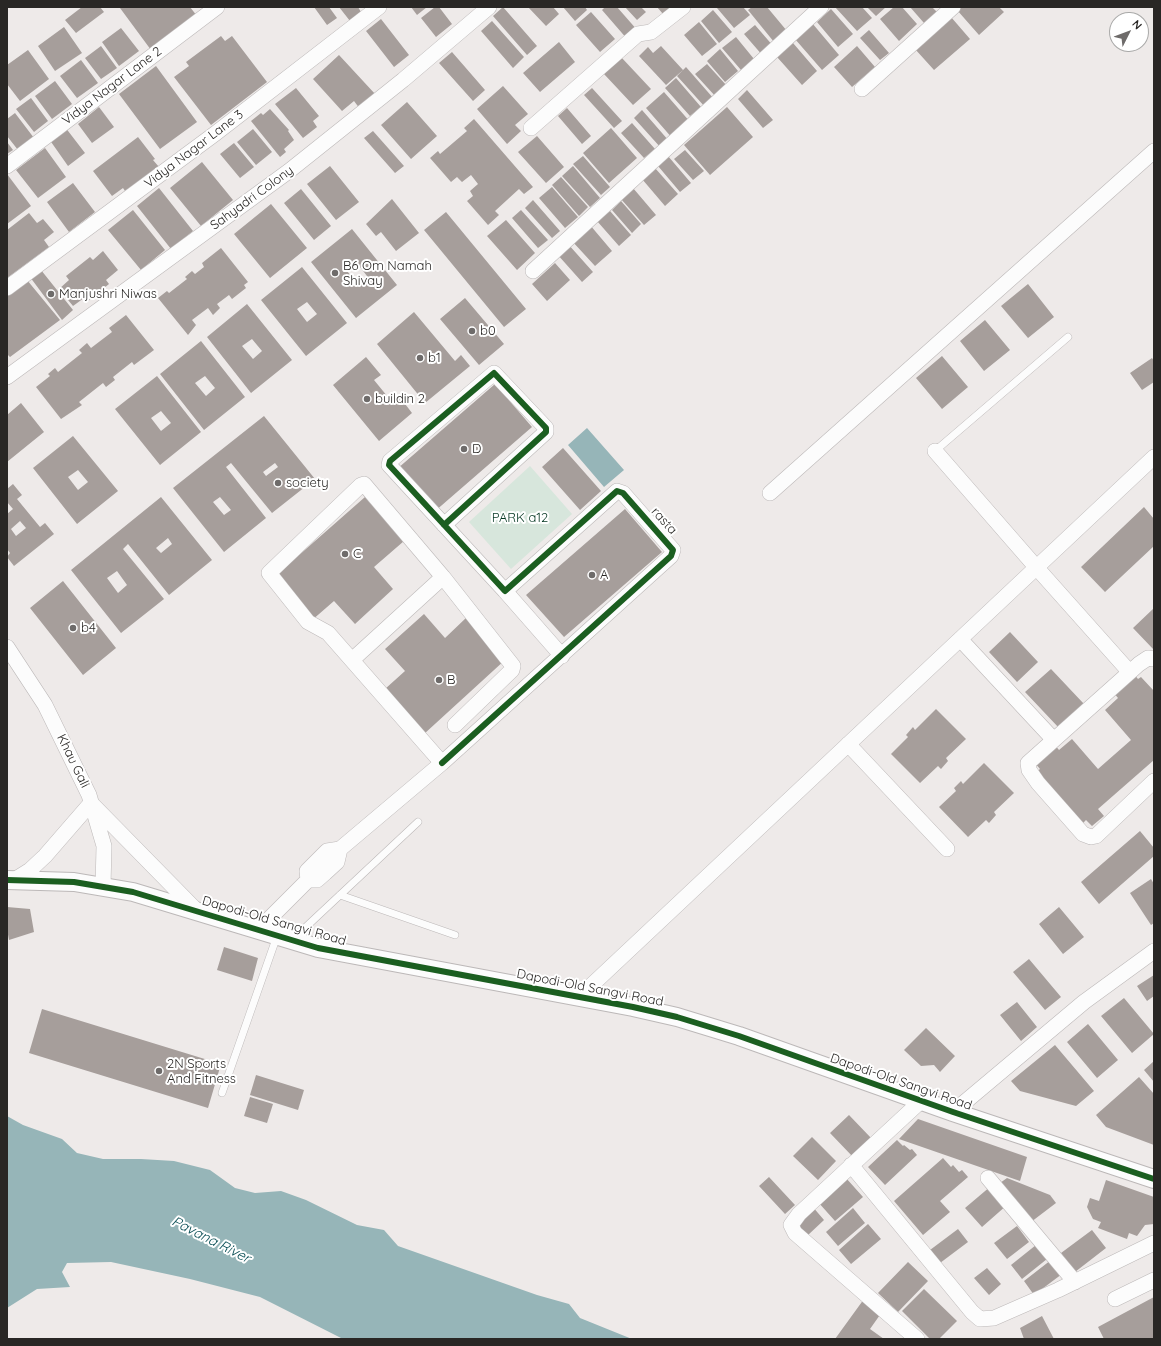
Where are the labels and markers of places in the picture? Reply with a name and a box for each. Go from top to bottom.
place label: B6 Om Namah Shivay [343,258,432,289]
marker: B6 Om Namah Shivay [330,268,340,278]
place label: Manjushri Niwas [59,286,157,302]
marker: Manjushri Niwas [46,289,56,299]
place label: b0 [480,323,496,339]
marker: b0 [467,326,477,336]
place label: b1 [428,350,441,366]
marker: b1 [415,353,425,363]
place label: buildin 2 [375,391,425,407]
marker: buildin 2 [362,394,372,404]
place label: D [472,441,481,457]
marker: D [459,444,469,454]
place label: society [286,475,329,491]
marker: society [273,478,283,488]
place label: C [353,546,361,562]
marker: C [340,549,350,559]
place label: A [600,567,608,583]
marker: A [587,570,597,580]
place label: b4 [81,620,96,636]
marker: b4 [68,623,78,633]
place label: B [447,672,455,688]
marker: B [434,675,444,685]
place label: 2N Sports And Fitness [167,1056,236,1087]
marker: 2N Sports And Fitness [154,1066,164,1076]

